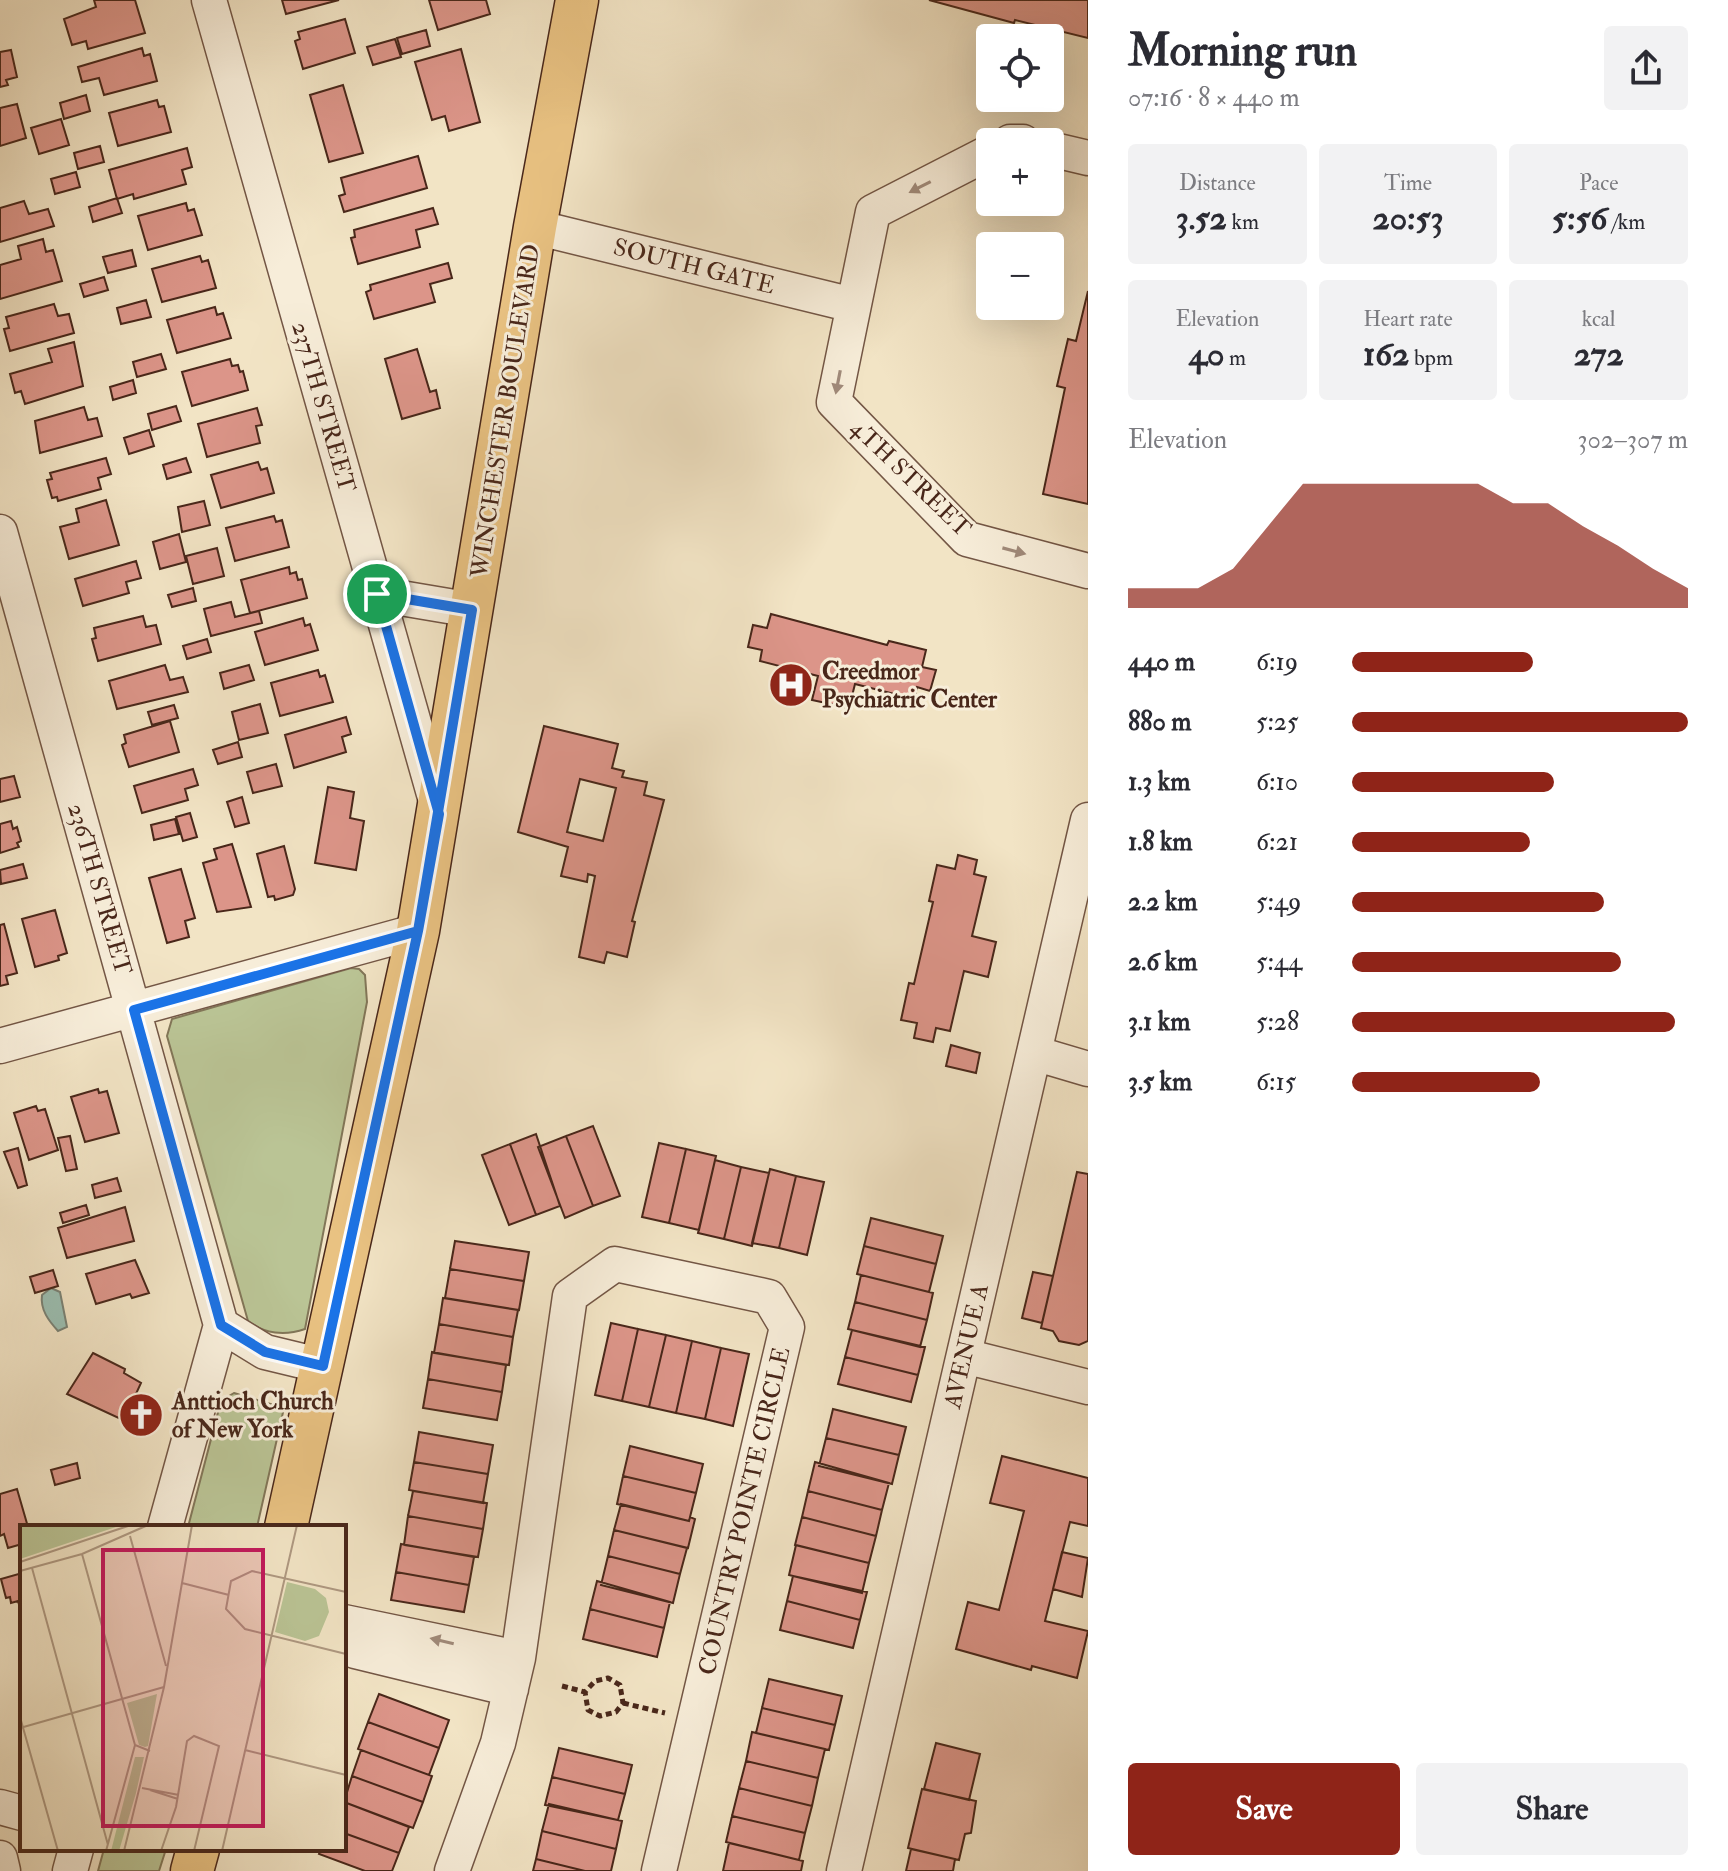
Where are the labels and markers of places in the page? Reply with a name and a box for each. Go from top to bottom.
pin [343,560,411,628]
place label: Creedmor Psychiatric Center [822,656,998,715]
hospital icon: Creedmor Psychiatric Center [767,661,815,709]
place label: Anttioch Church of New York [171,1386,334,1445]
church icon: Anttioch Church of New York [117,1391,165,1439]

